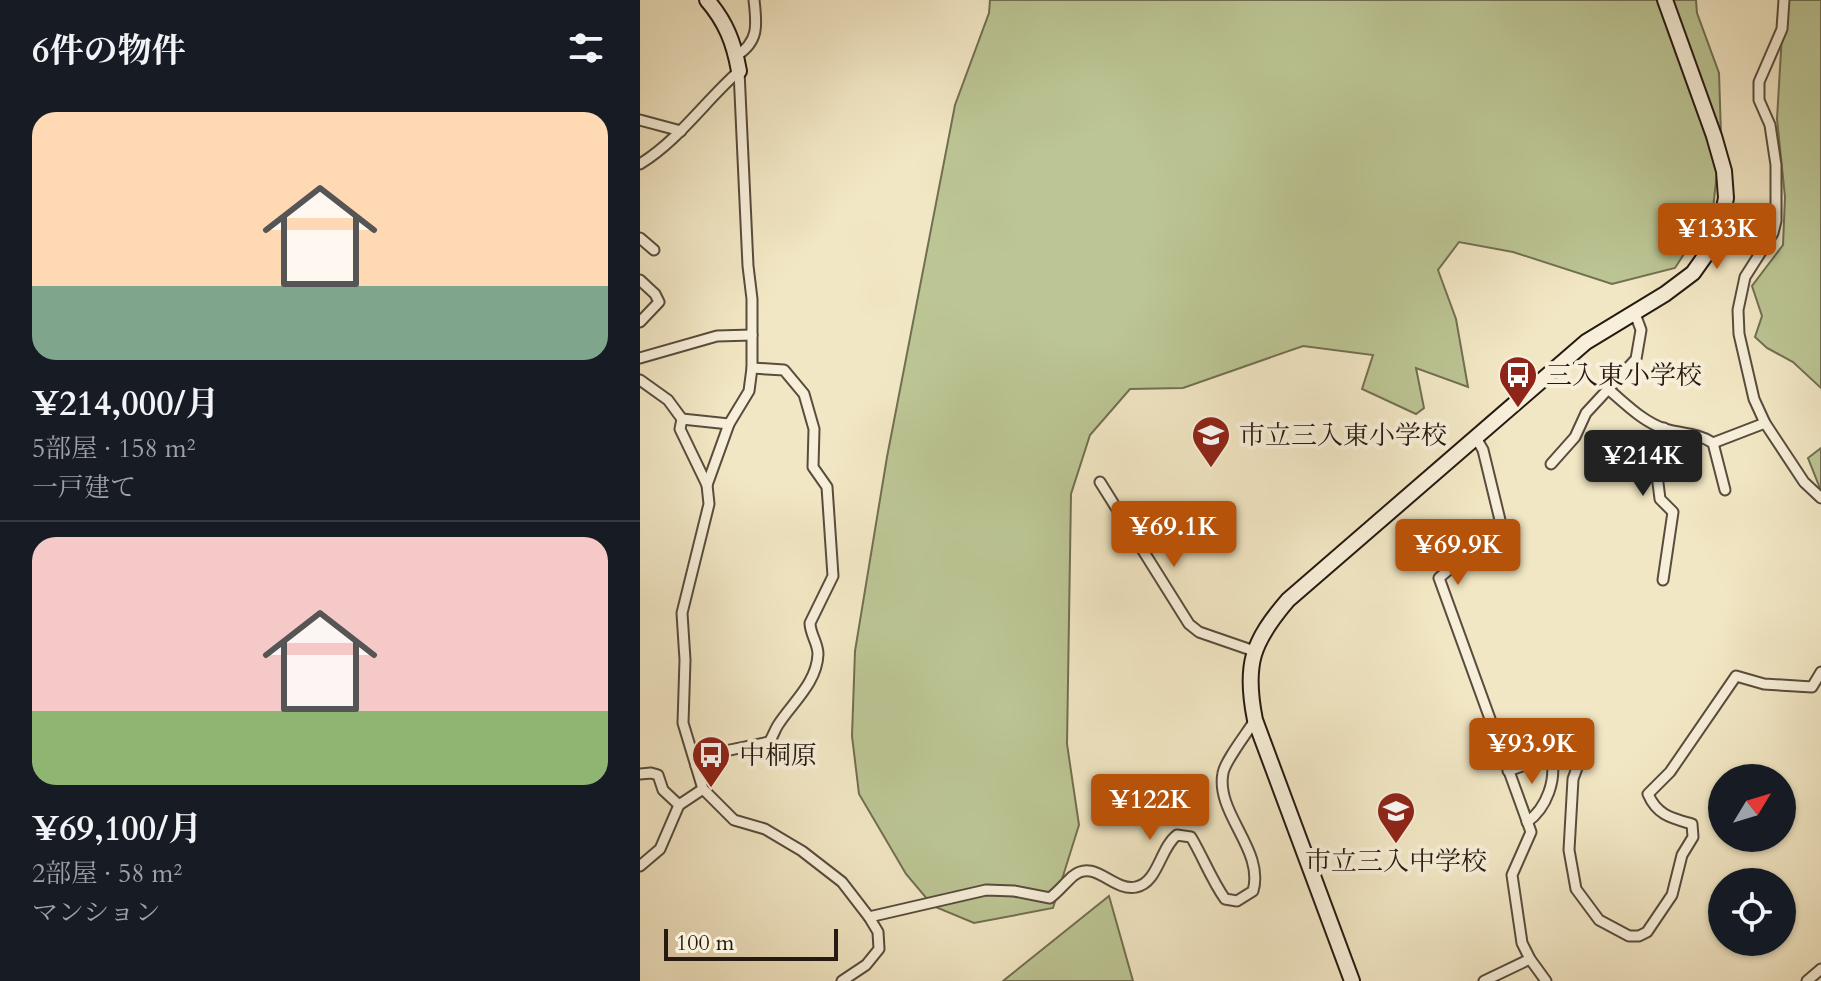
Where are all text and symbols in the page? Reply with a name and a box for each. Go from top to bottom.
icon: filters [564,26,608,70]
text: 6件の物件 [32,28,185,74]
icon: home [248,164,392,308]
pin: ¥133K [1661,203,1773,271]
text: ¥133K [1676,211,1758,246]
bus stop icon: 三入東小学校 [1497,354,1539,409]
place label: 三入東小学校 [1546,358,1702,393]
text: ¥214,000/月 [32,381,220,427]
school or university icon: 市立三入東小学校 [1190,414,1232,469]
place label: 市立三入東小学校 [1239,418,1447,453]
pin: ¥214K [1587,430,1699,498]
text: 5部屋 · 158 m² [32,431,196,466]
text: ¥214K [1602,438,1684,473]
text: 一戸建て [32,470,136,505]
pin: ¥69.1K [1109,501,1239,569]
text: ¥69.1K [1129,509,1219,544]
pin: ¥69.9K [1393,519,1523,587]
text: ¥69.9K [1413,527,1503,562]
icon: home [248,589,392,733]
pin: ¥93.9K [1467,718,1597,786]
text: ¥93.9K [1487,726,1577,761]
bus stop icon: 中桐原 [690,734,732,789]
place label: 中桐原 [739,738,817,773]
north arrow [1708,764,1796,852]
map controls [1708,764,1796,956]
pin: ¥122K [1094,774,1206,842]
text: ¥122K [1109,782,1191,817]
school or university icon: 市立三入中学校 [1375,790,1417,845]
text: ¥69,100/月 [32,806,202,852]
place label: 市立三入中学校 [1305,844,1487,879]
text: 2部屋 · 58 m² [32,856,182,891]
button: locate [1708,868,1796,956]
text: マンション [32,895,161,930]
scale bar [664,925,838,961]
text: 100 m [676,928,734,958]

